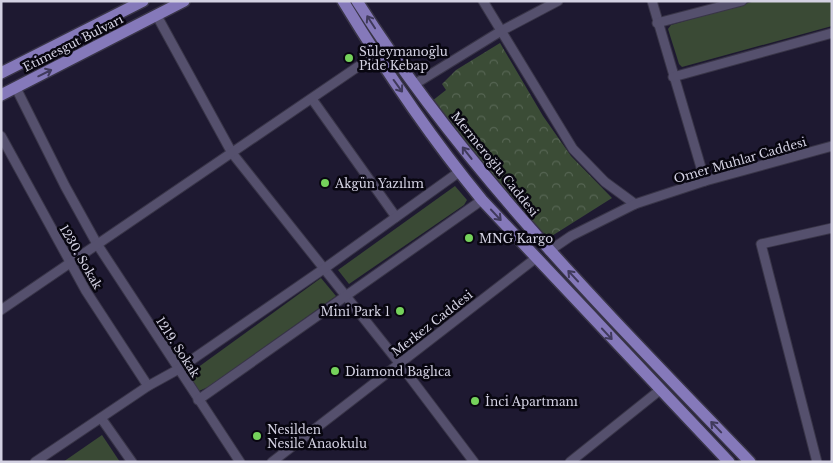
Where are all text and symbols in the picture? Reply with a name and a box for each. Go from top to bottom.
street label: Etimesgut Bulvarı [20,11,126,75]
one-way arrow [365,16,375,30]
place label: Süleymanoğlu Pide Kebap [359,44,448,73]
marker: Süleymanoğlu Pide Kebap [343,52,355,64]
one-way arrow [37,68,52,77]
one-way arrow [393,79,403,93]
street label: Mermeroğlu Caddesi [448,109,542,219]
street label: Omer Muhlar Caddesi [672,134,808,186]
one-way arrow [461,147,472,160]
place label: Akgün Yazılım [334,176,424,191]
marker: Akgün Yazılım [319,177,331,189]
one-way arrow [490,209,502,222]
street label: 1230. Sokak [56,222,106,292]
place label: MNG Kargo [479,231,553,246]
marker: MNG Kargo [463,232,475,244]
one-way arrow [567,270,579,283]
street label: Merkez Caddesi [389,287,475,359]
place label: Mini Park 1 [321,304,390,319]
marker: Mini Park 1 [394,305,406,317]
street label: 1219. Sokak [153,314,203,381]
one-way arrow [601,328,613,341]
place label: Diamond Bağlıca [345,364,451,379]
marker: Diamond Bağlıca [329,365,341,377]
place label: İnci Apartmanı [485,393,578,409]
marker: İnci Apartmanı [469,395,481,407]
one-way arrow [710,420,722,433]
place label: Nesilden Nesile Anaokulu [267,422,367,451]
marker: Nesilden Nesile Anaokulu [251,430,263,442]

